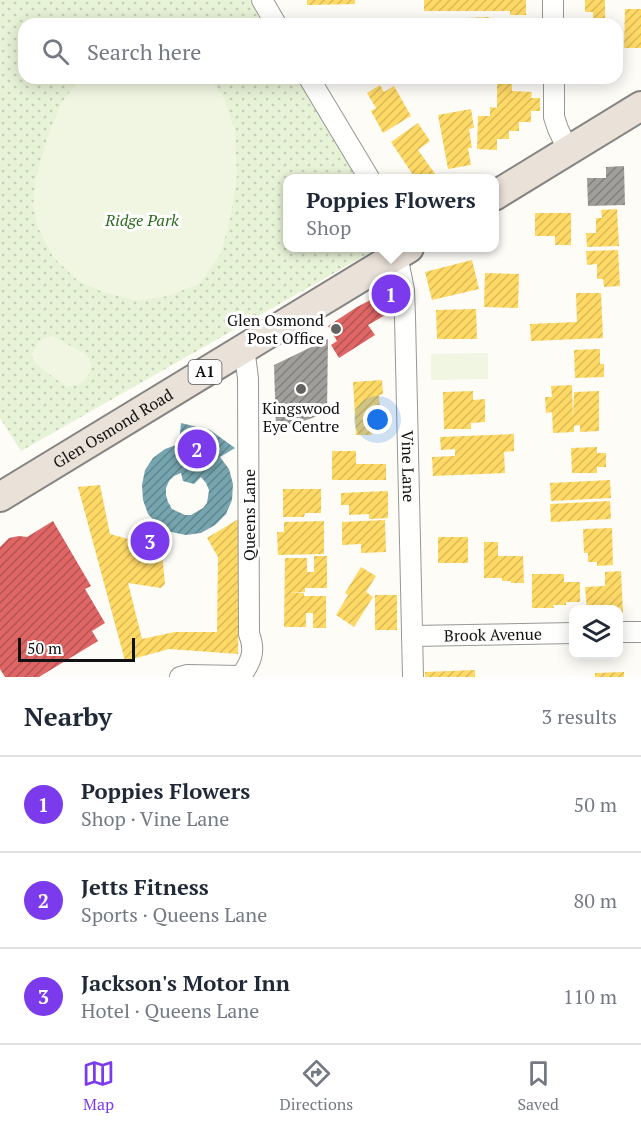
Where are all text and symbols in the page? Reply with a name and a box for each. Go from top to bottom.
search box [18,18,623,84]
icon: search [39,35,72,68]
text: Search here [87,37,201,66]
popup [283,174,499,252]
text: Poppies Flowers [306,185,476,214]
park label: Ridge Park [104,209,179,231]
text: Shop [306,214,351,241]
pin: 1 [372,272,410,316]
place label: Glen Osmond Post Office [227,309,324,349]
marker: Glen Osmond Post Office [329,322,343,336]
road number: A1 [188,360,222,384]
marker: Kingswood Eye Centre [294,382,308,396]
street label: Glen Osmond Road [49,383,177,473]
place label: Kingswood Eye Centre [262,397,340,437]
your location [363,405,392,434]
pin: 2 [178,426,216,472]
street label: Vine Lane [397,430,420,502]
street label: Queens Lane [238,469,260,561]
pin: 3 [130,518,170,564]
map controls [569,605,623,659]
button: layers [569,605,623,659]
street label: Brook Avenue [444,623,542,646]
scale bar [18,635,135,662]
text: 50 m [27,637,62,659]
text: Nearby [24,699,112,733]
text: 3 results [542,703,617,730]
text: Poppies Flowers [81,776,250,805]
text: 1 [38,791,49,818]
text: 50 m [574,791,617,818]
text: Shop · Vine Lane [81,805,229,832]
text: Jetts Fitness [81,872,209,901]
text: 2 [38,887,49,914]
text: 80 m [574,887,617,914]
text: Sports · Queens Lane [81,901,267,928]
text: Jackson's Motor Inn [81,968,290,997]
text: 3 [38,983,49,1010]
text: 110 m [563,983,617,1010]
text: Hotel · Queens Lane [81,997,259,1024]
tab: Map [82,1057,115,1115]
tab: Directions [279,1057,353,1115]
tab: Saved [517,1057,559,1115]

